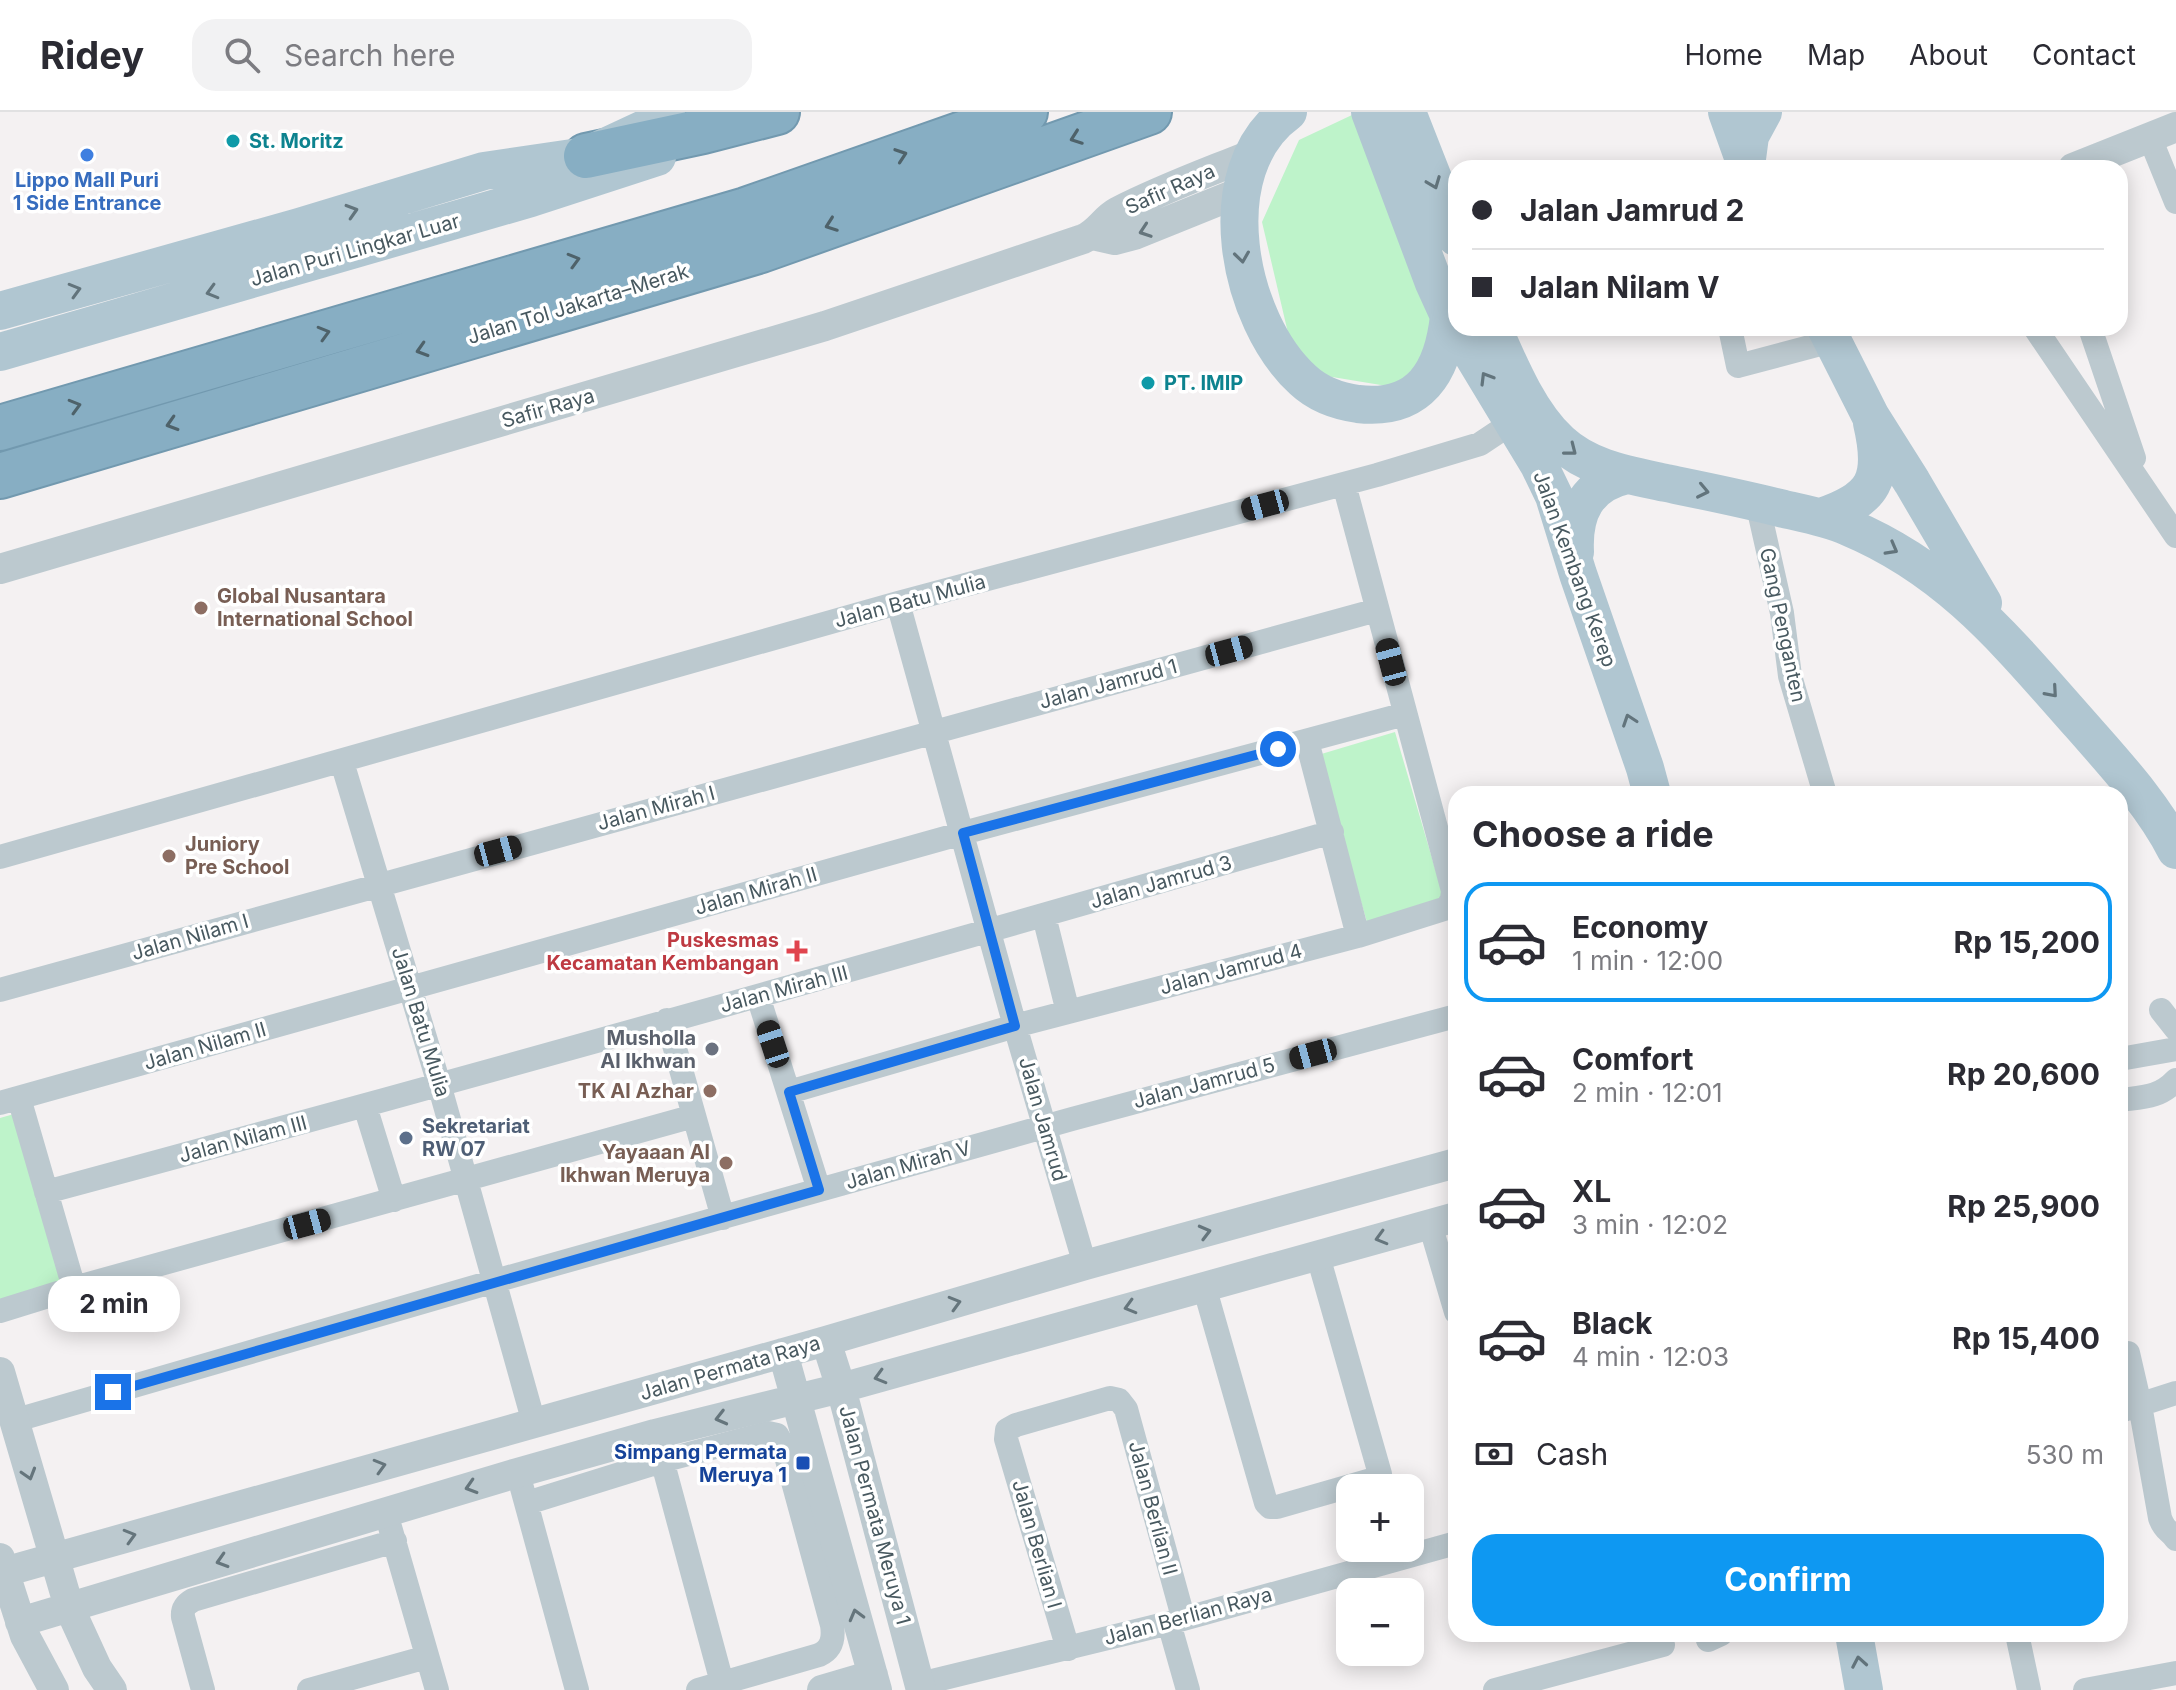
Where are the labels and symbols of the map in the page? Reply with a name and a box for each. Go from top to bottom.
one-way arrow [1069,128,1083,145]
place label: St. Moritz [249,129,344,153]
marker: St. Moritz [224,132,242,150]
marker: Lippo Mall Puri 1 Side Entrance [78,146,96,164]
one-way arrow [894,149,908,165]
street label: Safir Raya [1121,159,1219,219]
place label: Lippo Mall Puri 1 Side Entrance [13,168,161,215]
one-way arrow [1424,175,1441,189]
one-way arrow [345,204,358,220]
street label: Jalan Puri Lingkar Luar [248,208,463,291]
one-way arrow [824,215,838,232]
one-way arrow [1138,221,1152,238]
one-way arrow [1233,250,1250,263]
one-way arrow [566,253,580,269]
street label: Jalan Tol Jakarta–Merak [465,259,692,349]
one-way arrow [68,283,82,299]
one-way arrow [206,283,220,299]
one-way arrow [317,326,331,342]
one-way arrow [415,341,429,357]
place label: PT. IMIP [1164,371,1243,395]
one-way arrow [1480,372,1496,387]
marker: PT. IMIP [1139,374,1157,392]
street label: Safir Raya [499,383,597,433]
one-way arrow [67,399,81,415]
one-way arrow [166,415,180,431]
one-way arrow [1562,441,1576,455]
street label: Jalan Kembang Kerep [1528,468,1622,670]
one-way arrow [1696,482,1710,499]
car [1239,487,1291,523]
one-way arrow [1883,539,1898,555]
street label: Gang Penganten [1755,546,1811,704]
street label: Jalan Batu Mulia [832,569,988,633]
place label: Global Nusantara International School [217,584,413,631]
marker: Global Nusantara International School [192,599,210,617]
car [1203,633,1255,669]
car [1373,636,1409,688]
street label: Jalan Jamrud 1 [1036,654,1180,714]
one-way arrow [2042,682,2057,697]
one-way arrow [1622,713,1638,727]
route start [1260,731,1296,767]
street label: Jalan Mirah I [595,781,717,835]
place label: Juniory Pre School [185,832,290,879]
car [472,833,524,869]
marker: Juniory Pre School [160,847,178,865]
street label: Jalan Jamrud 3 [1088,850,1234,914]
street label: Jalan Mirah II [692,862,820,920]
street label: Jalan Nilam I [129,909,251,965]
place label: Puskesmas Kecamatan Kembangan [547,928,779,975]
street label: Jalan Jamrud 4 [1157,938,1305,1000]
marker: Puskesmas Kecamatan Kembangan [786,940,808,962]
street label: Jalan Batu Mulia [387,944,455,1100]
street label: Jalan Mirah III [717,960,851,1018]
street label: Jalan Nilam II [141,1017,269,1075]
car [754,1017,792,1071]
place label: Musholla Al Ikhwan [600,1026,696,1073]
car [1287,1036,1339,1072]
marker: Musholla Al Ikhwan [703,1040,721,1058]
street label: Jalan Jamrud 5 [1131,1053,1277,1113]
street label: Jalan Jamrud [1014,1054,1072,1184]
place label: TK Al Azhar [578,1079,694,1103]
marker: TK Al Azhar [701,1082,719,1100]
street label: Jalan Nilam III [176,1110,310,1168]
place label: Sekretariat RW 07 [422,1114,530,1161]
marker: Sekretariat RW 07 [397,1129,415,1147]
street label: Jalan Mirah V [843,1136,974,1194]
place label: Yayaaan Al Ikhwan Meruya [560,1140,710,1187]
marker: Yayaaan Al Ikhwan Meruya [717,1154,735,1172]
car [281,1206,333,1242]
one-way arrow [1197,1225,1211,1242]
one-way arrow [1374,1229,1388,1245]
callout: 2 min [47,1276,179,1332]
one-way arrow [947,1296,961,1313]
one-way arrow [1124,1297,1138,1314]
street label: Jalan Permata Raya [637,1331,823,1405]
one-way arrow [873,1368,887,1384]
route end [95,1374,131,1410]
street label: Jalan Permata Meruya 1 [834,1403,916,1627]
one-way arrow [715,1408,729,1425]
street label: Jalan Berlian II [1124,1438,1182,1578]
place label: Simpang Permata Meruya 1 [614,1440,787,1487]
marker: Simpang Permata Meruya 1 [794,1454,812,1472]
one-way arrow [373,1459,387,1475]
one-way arrow [20,1466,36,1480]
street label: Jalan Berlian I [1007,1477,1067,1611]
one-way arrow [464,1478,478,1494]
one-way arrow [122,1529,136,1546]
one-way arrow [215,1552,229,1568]
street label: Jalan Berlian Raya [1101,1582,1275,1650]
one-way arrow [849,1608,866,1622]
one-way arrow [1852,1655,1869,1669]

